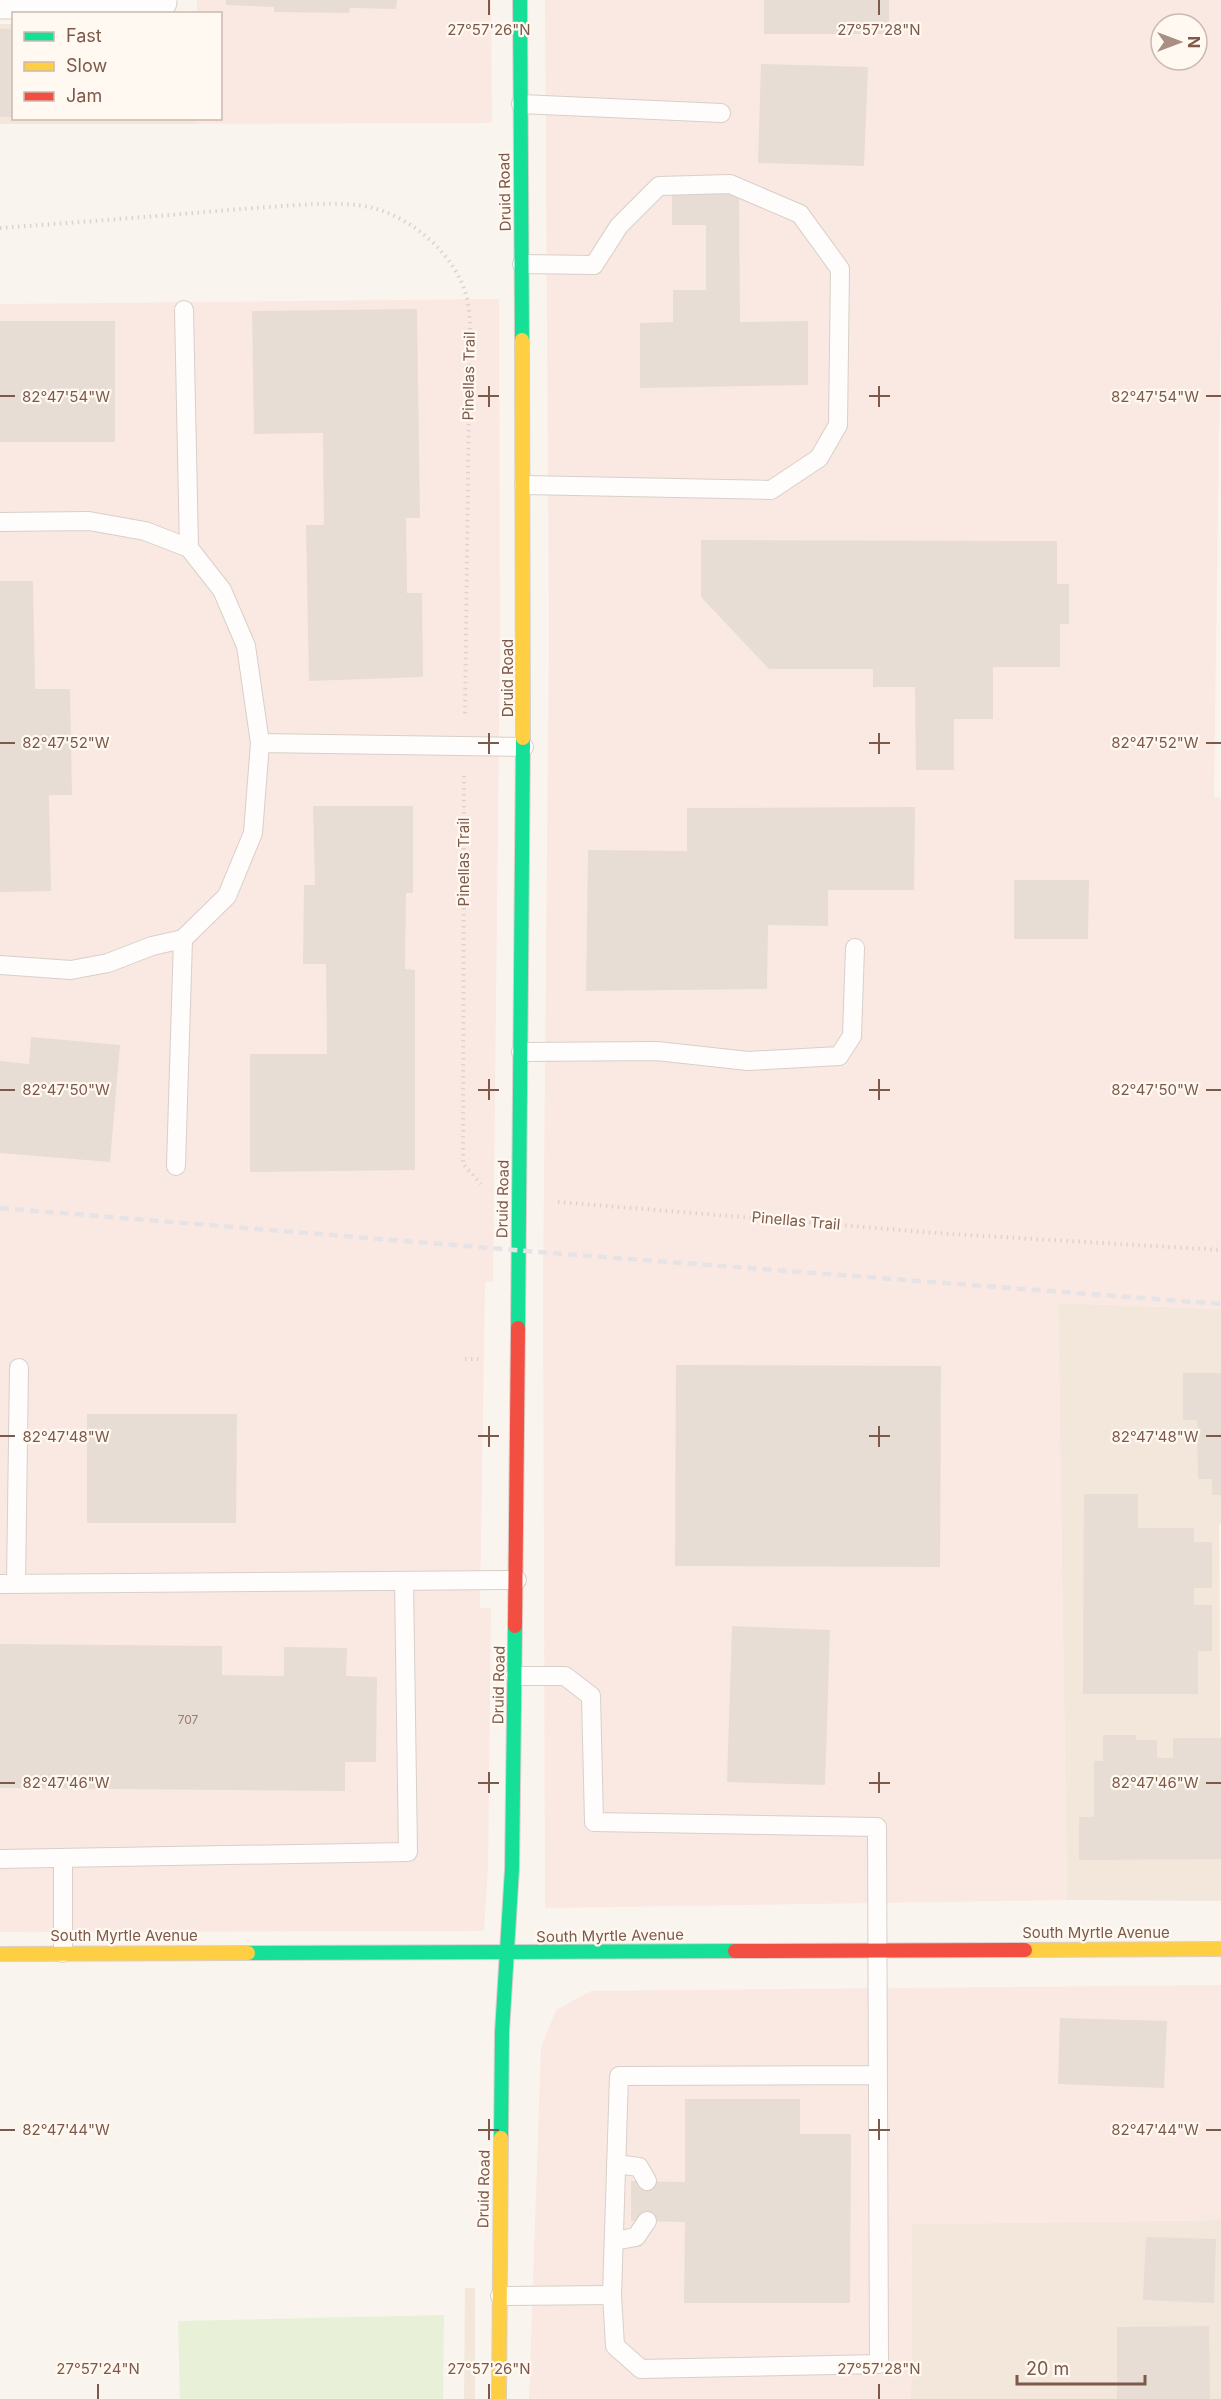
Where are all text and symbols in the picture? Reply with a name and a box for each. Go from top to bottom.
legend [12,12,222,120]
north arrow [1149,12,1209,72]
text: 27°57'26"N [447,20,531,39]
text: 27°57'28"N [837,20,921,39]
text: Fast [66,25,102,46]
text: N [1184,36,1204,48]
text: Slow [66,55,107,76]
text: Jam [66,85,102,106]
street label: Druid Road [494,153,515,231]
street label: Pinellas Trail [458,331,479,421]
text: 82°47'54"W [22,387,110,406]
text: 82°47'54"W [1111,387,1199,406]
street label: Druid Road [498,639,517,717]
text: 82°47'52"W [22,733,110,752]
text: 82°47'52"W [1111,733,1199,752]
street label: Pinellas Trail [454,818,473,906]
text: 82°47'50"W [22,1080,110,1099]
text: 82°47'50"W [1111,1080,1199,1099]
street label: Druid Road [492,1160,513,1238]
street label: Pinellas Trail [751,1207,841,1234]
text: 82°47'48"W [22,1427,110,1446]
text: 82°47'48"W [1111,1427,1199,1446]
street label: Druid Road [488,1646,509,1724]
house number: 707 [178,1712,199,1727]
text: 82°47'46"W [22,1773,110,1792]
text: 82°47'46"W [1111,1773,1199,1792]
street label: South Myrtle Avenue [1022,1923,1170,1942]
street label: South Myrtle Avenue [536,1925,684,1946]
street label: South Myrtle Avenue [50,1926,198,1945]
text: 82°47'44"W [22,2120,110,2139]
text: 82°47'44"W [1111,2120,1199,2139]
street label: Druid Road [473,2150,494,2228]
scale bar [1017,2348,1144,2386]
text: 20 m [1026,2358,1069,2379]
text: 27°57'24"N [56,2359,140,2378]
text: 27°57'26"N [447,2359,531,2378]
text: 27°57'28"N [837,2359,921,2378]

